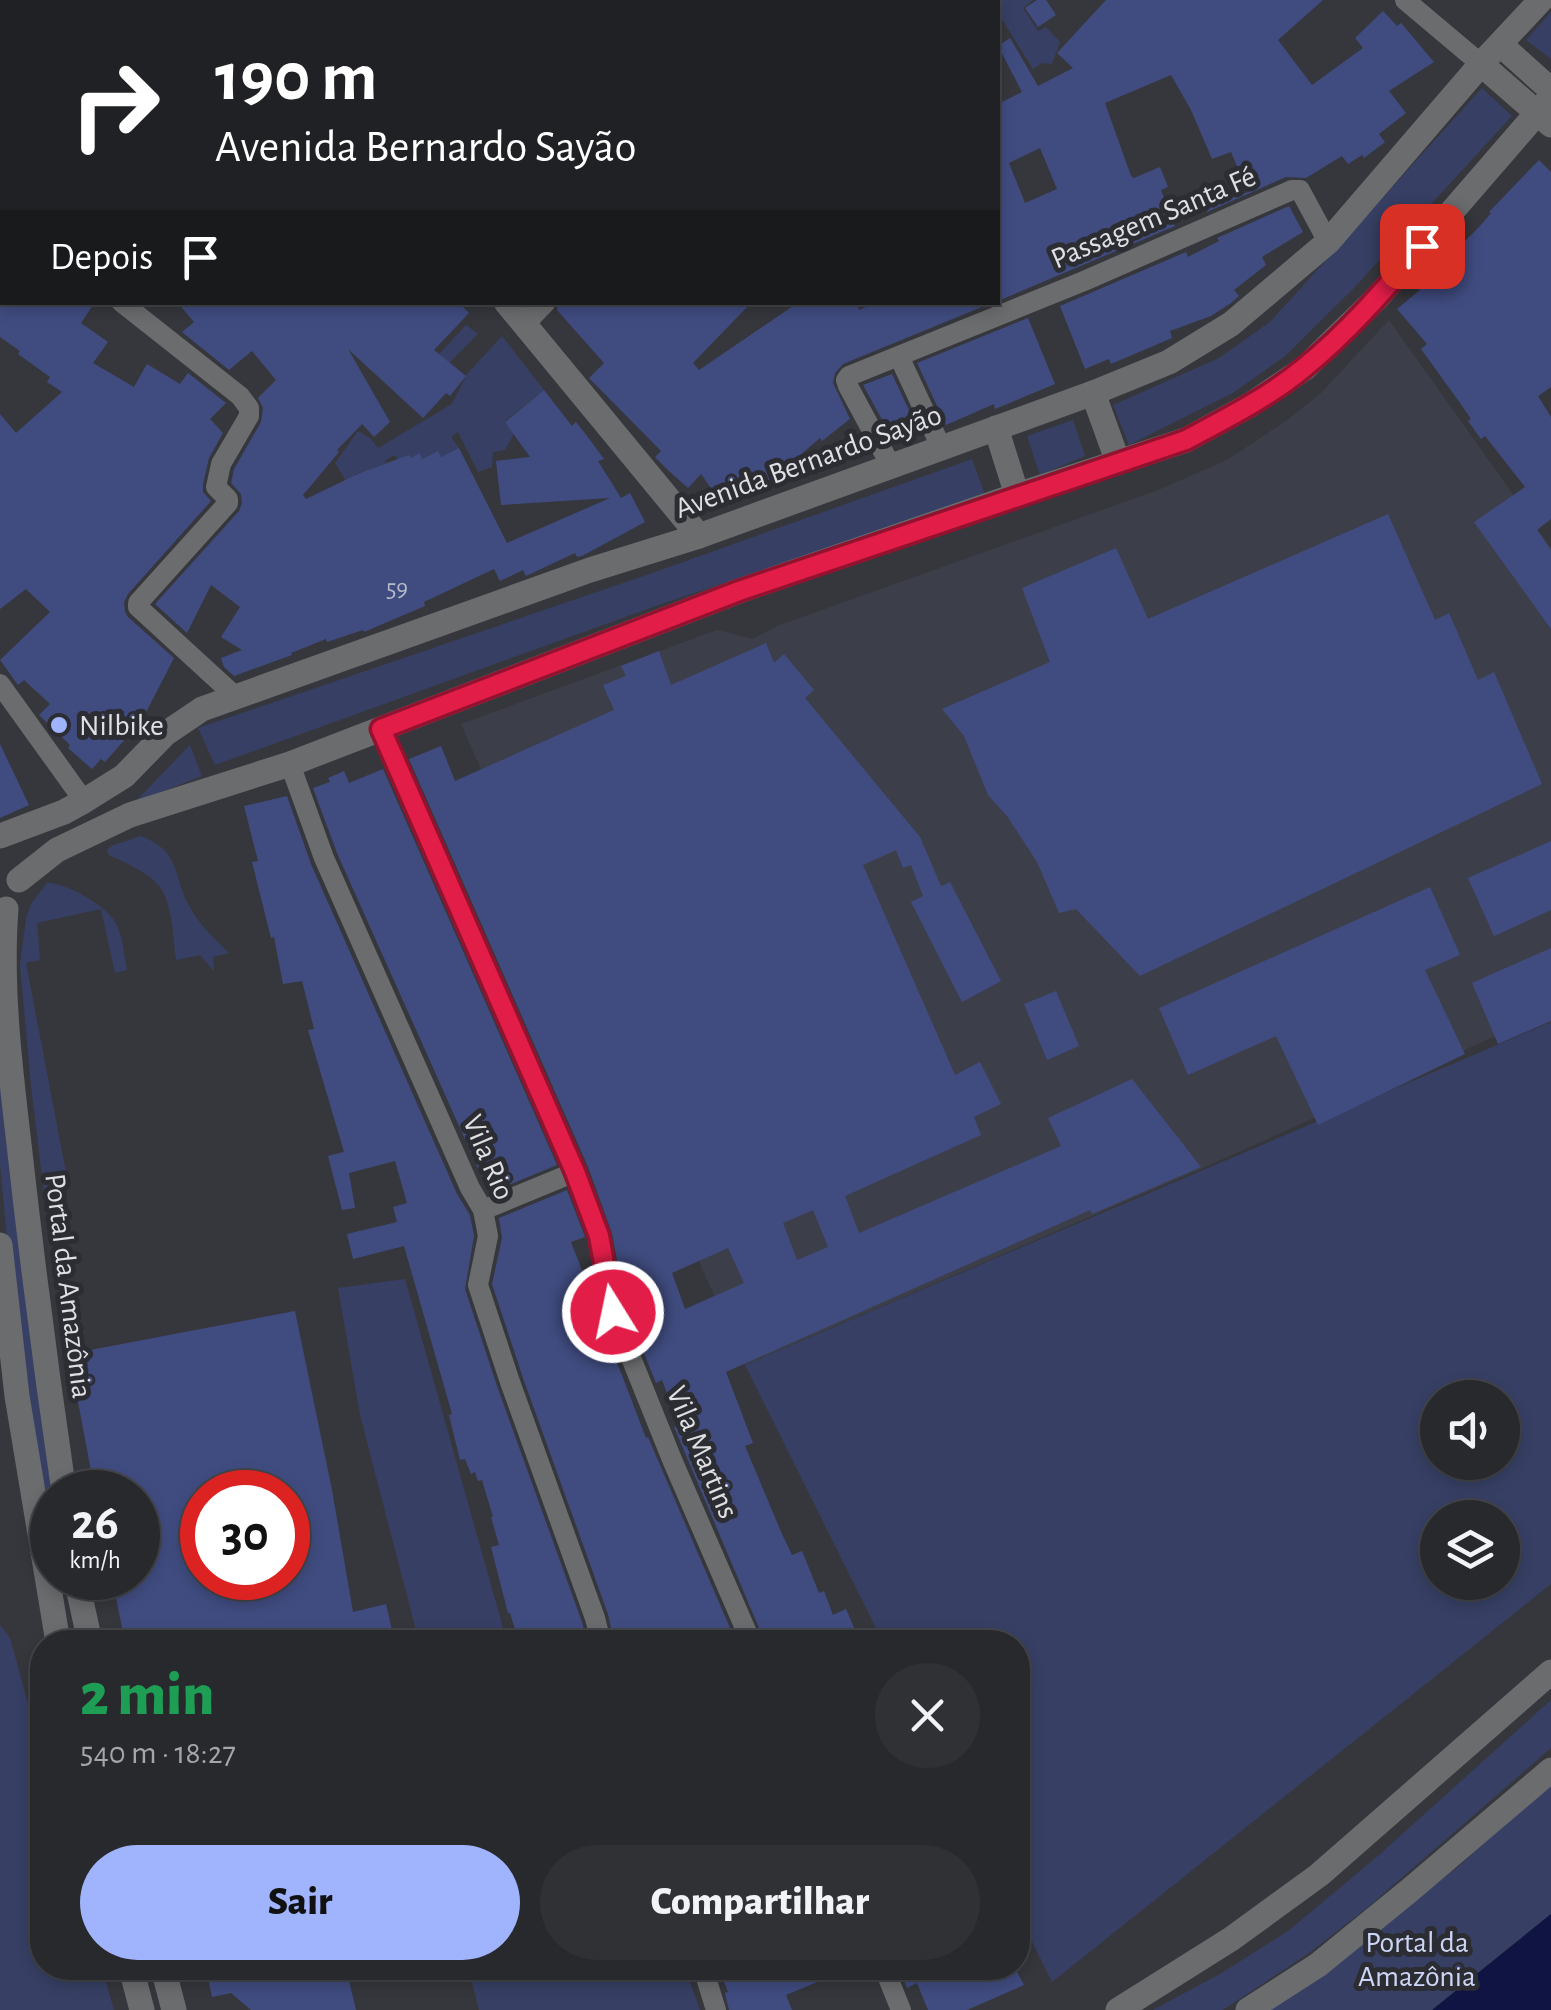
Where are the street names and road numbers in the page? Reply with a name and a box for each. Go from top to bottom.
street label: Passagem Santa Fé [1047,161,1260,274]
street label: Avenida Bernardo Sayão [671,400,946,524]
street label: Vila Rio [457,1111,519,1204]
street label: Portal da Amazônia [39,1172,97,1400]
street label: Vila Martins [661,1382,743,1523]

